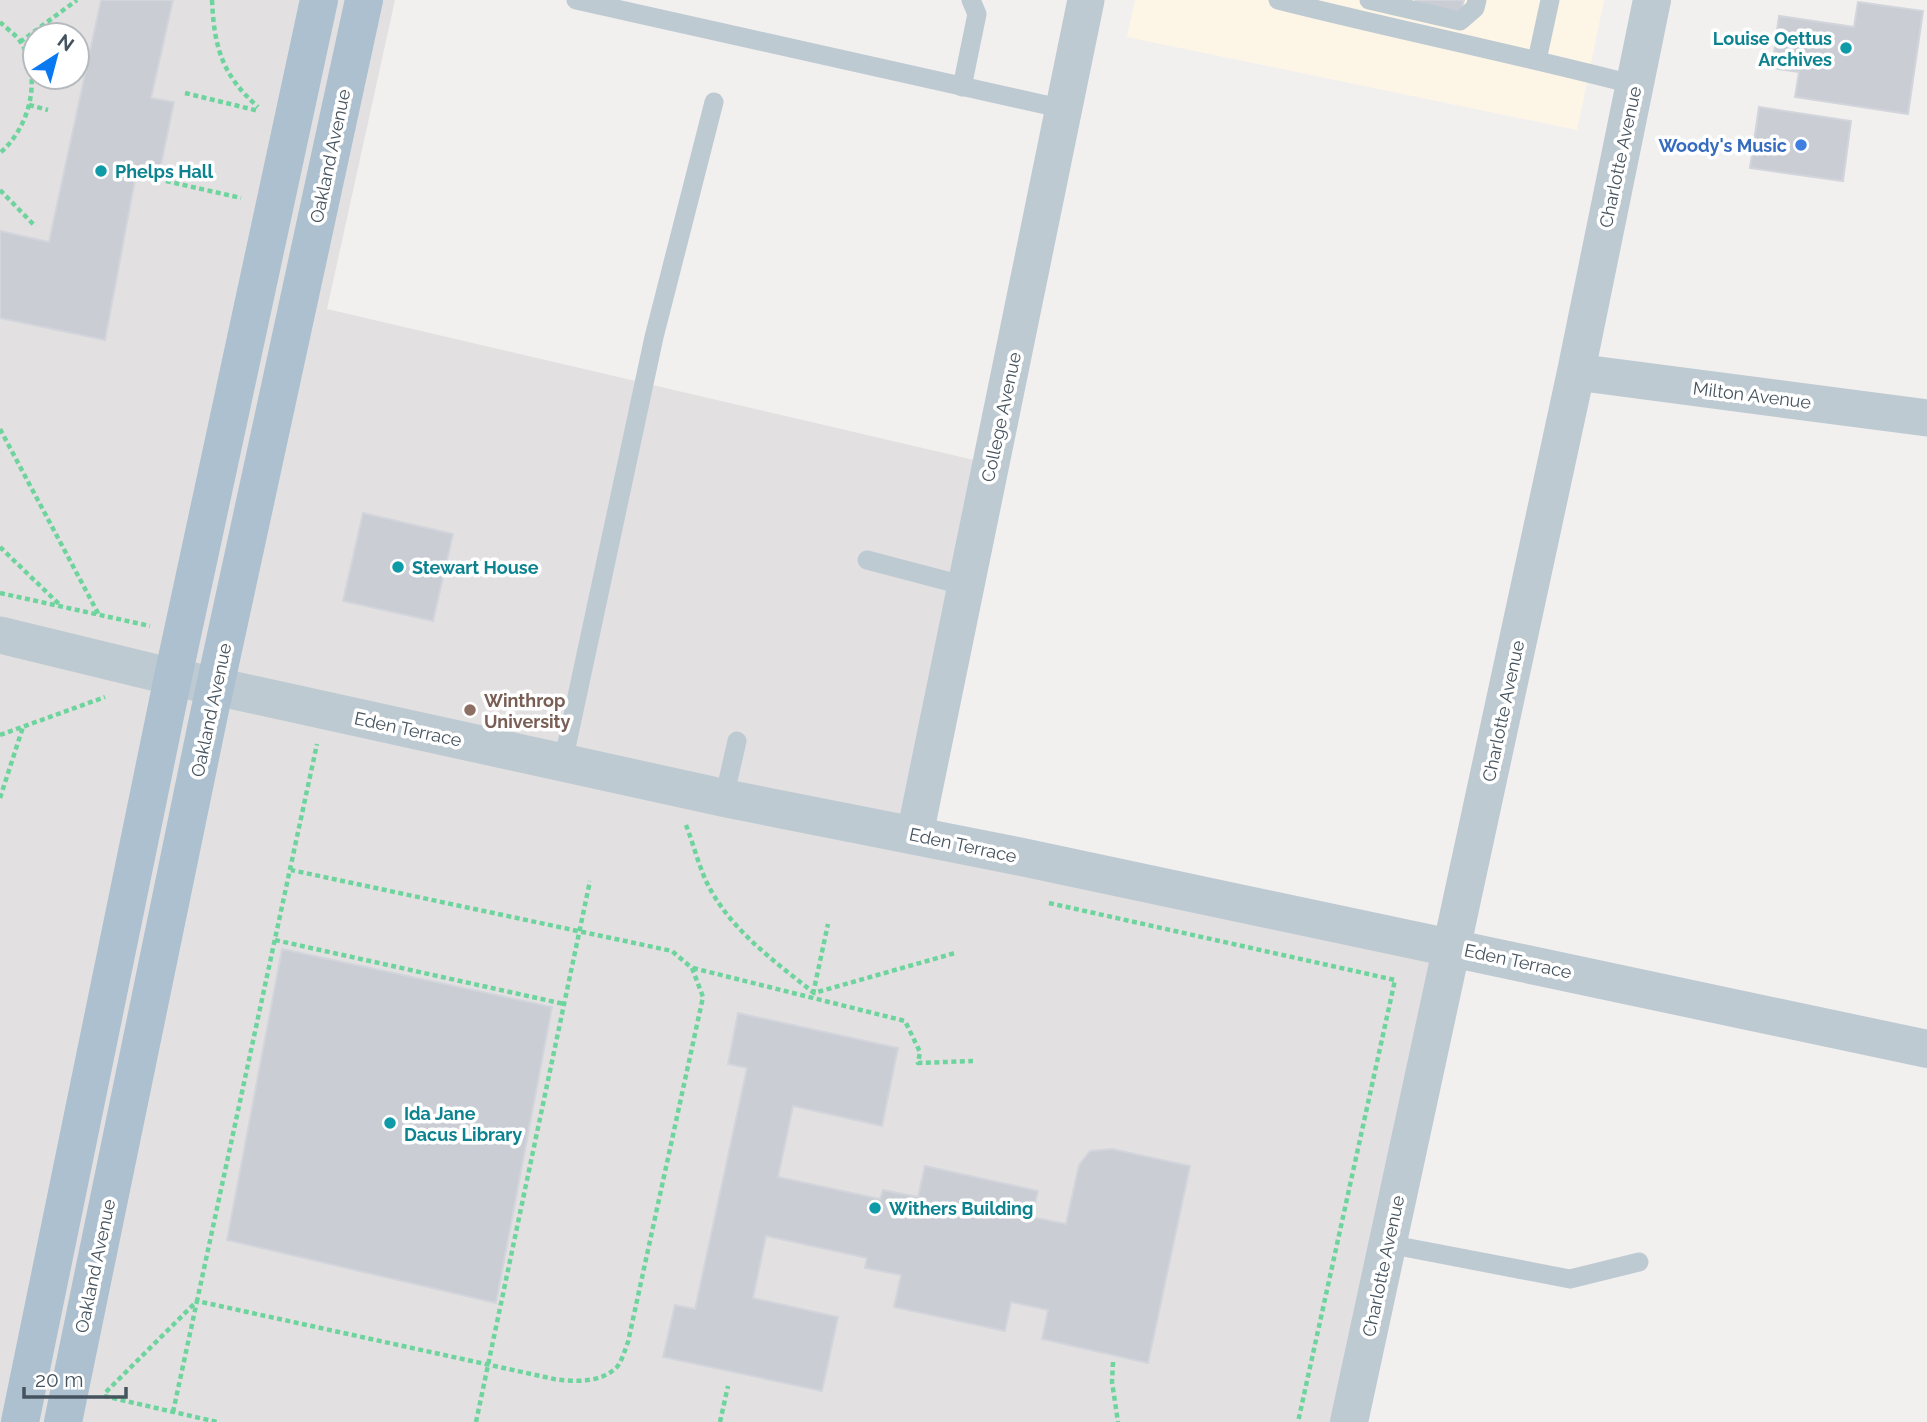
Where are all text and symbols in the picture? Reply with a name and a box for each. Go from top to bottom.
north arrow [21,21,91,91]
place label: Louise Oettus Archives [1713,28,1832,70]
text: N [54,29,78,55]
marker: Louise Oettus Archives [1838,40,1854,56]
street label: Charlotte Avenue [1595,84,1645,230]
street label: Oakland Avenue [306,87,355,225]
place label: Woody's Music [1658,135,1787,156]
marker: Woody's Music [1793,137,1809,153]
place label: Phelps Hall [115,161,214,182]
marker: Phelps Hall [93,163,109,179]
street label: College Avenue [977,350,1025,484]
street label: Milton Avenue [1692,377,1813,413]
place label: Stewart House [412,557,539,578]
marker: Stewart House [390,559,406,575]
street label: Charlotte Avenue [1478,638,1528,784]
street label: Oakland Avenue [187,641,236,779]
place label: Winthrop University [484,690,570,732]
marker: Winthrop University [462,702,478,718]
street label: Eden Terrace [352,707,464,751]
street label: Eden Terrace [907,823,1019,867]
street label: Eden Terrace [1462,939,1574,983]
place label: Ida Jane Dacus Library [404,1103,522,1145]
marker: Ida Jane Dacus Library [382,1115,398,1131]
street label: Charlotte Avenue [1358,1193,1408,1339]
street label: Oakland Avenue [71,1197,120,1335]
place label: Withers Building [889,1198,1033,1219]
marker: Withers Building [867,1200,883,1216]
scale bar [24,1356,126,1400]
text: 20 m [35,1367,83,1392]

